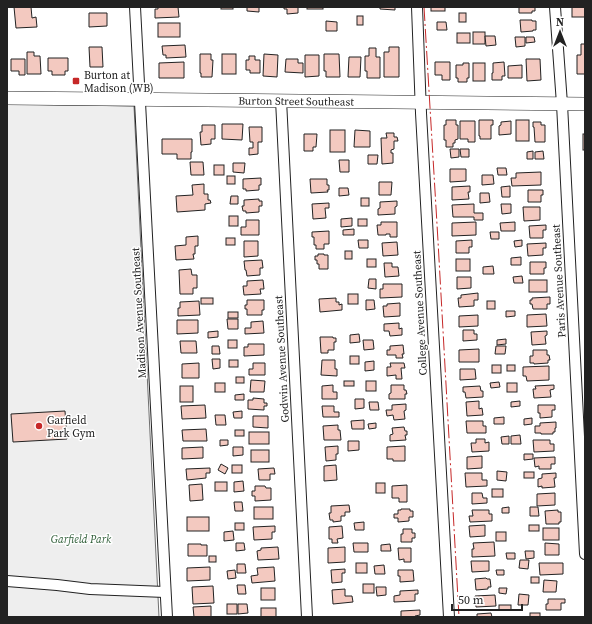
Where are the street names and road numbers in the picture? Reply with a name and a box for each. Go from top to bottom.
street label: Burton Street Southeast [238,93,354,109]
street label: Paris Avenue Southeast [549,223,569,338]
street label: Madison Avenue Southeast [128,247,150,379]
street label: College Avenue Southeast [409,250,431,376]
street label: Godwin Avenue Southeast [271,295,293,423]

